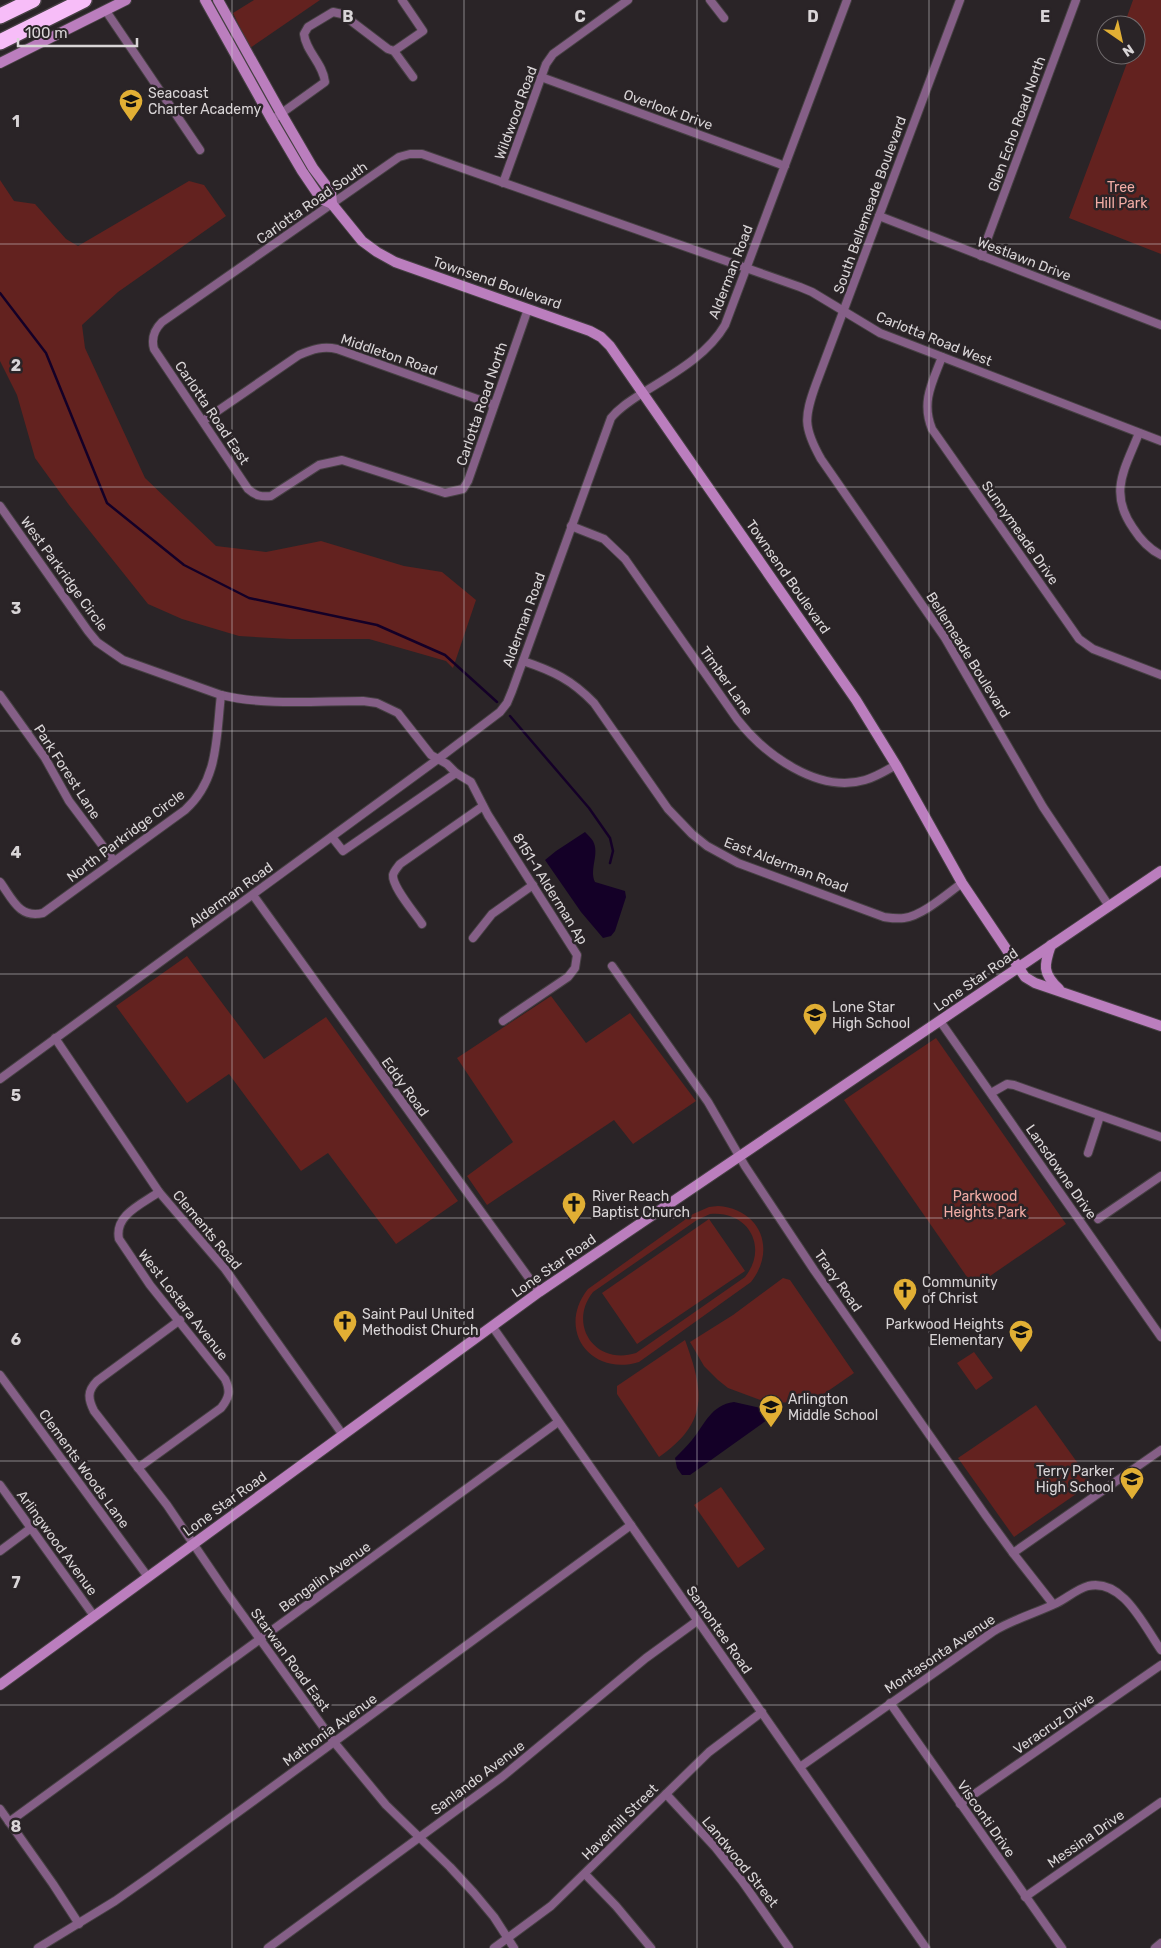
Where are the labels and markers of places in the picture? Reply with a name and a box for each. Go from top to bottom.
place label: Seacoast Charter Academy [148,85,261,118]
school or university icon: Seacoast Charter Academy [118,88,144,122]
place label: Lone Star High School [832,999,910,1032]
school or university icon: Lone Star High School [802,1002,828,1036]
place label: River Reach Baptist Church [592,1188,690,1221]
church icon: River Reach Baptist Church [561,1191,587,1225]
place label: Community of Christ [922,1274,998,1307]
church icon: Community of Christ [892,1277,918,1311]
place label: Saint Paul United Methodist Church [362,1306,478,1339]
church icon: Saint Paul United Methodist Church [332,1309,358,1343]
place label: Parkwood Heights Elementary [885,1316,1004,1349]
school or university icon: Parkwood Heights Elementary [1008,1319,1034,1353]
place label: Arlington Middle School [788,1391,878,1424]
school or university icon: Arlington Middle School [758,1394,784,1428]
place label: Terry Parker High School [1036,1463,1115,1496]
school or university icon: Terry Parker High School [1119,1466,1145,1500]

